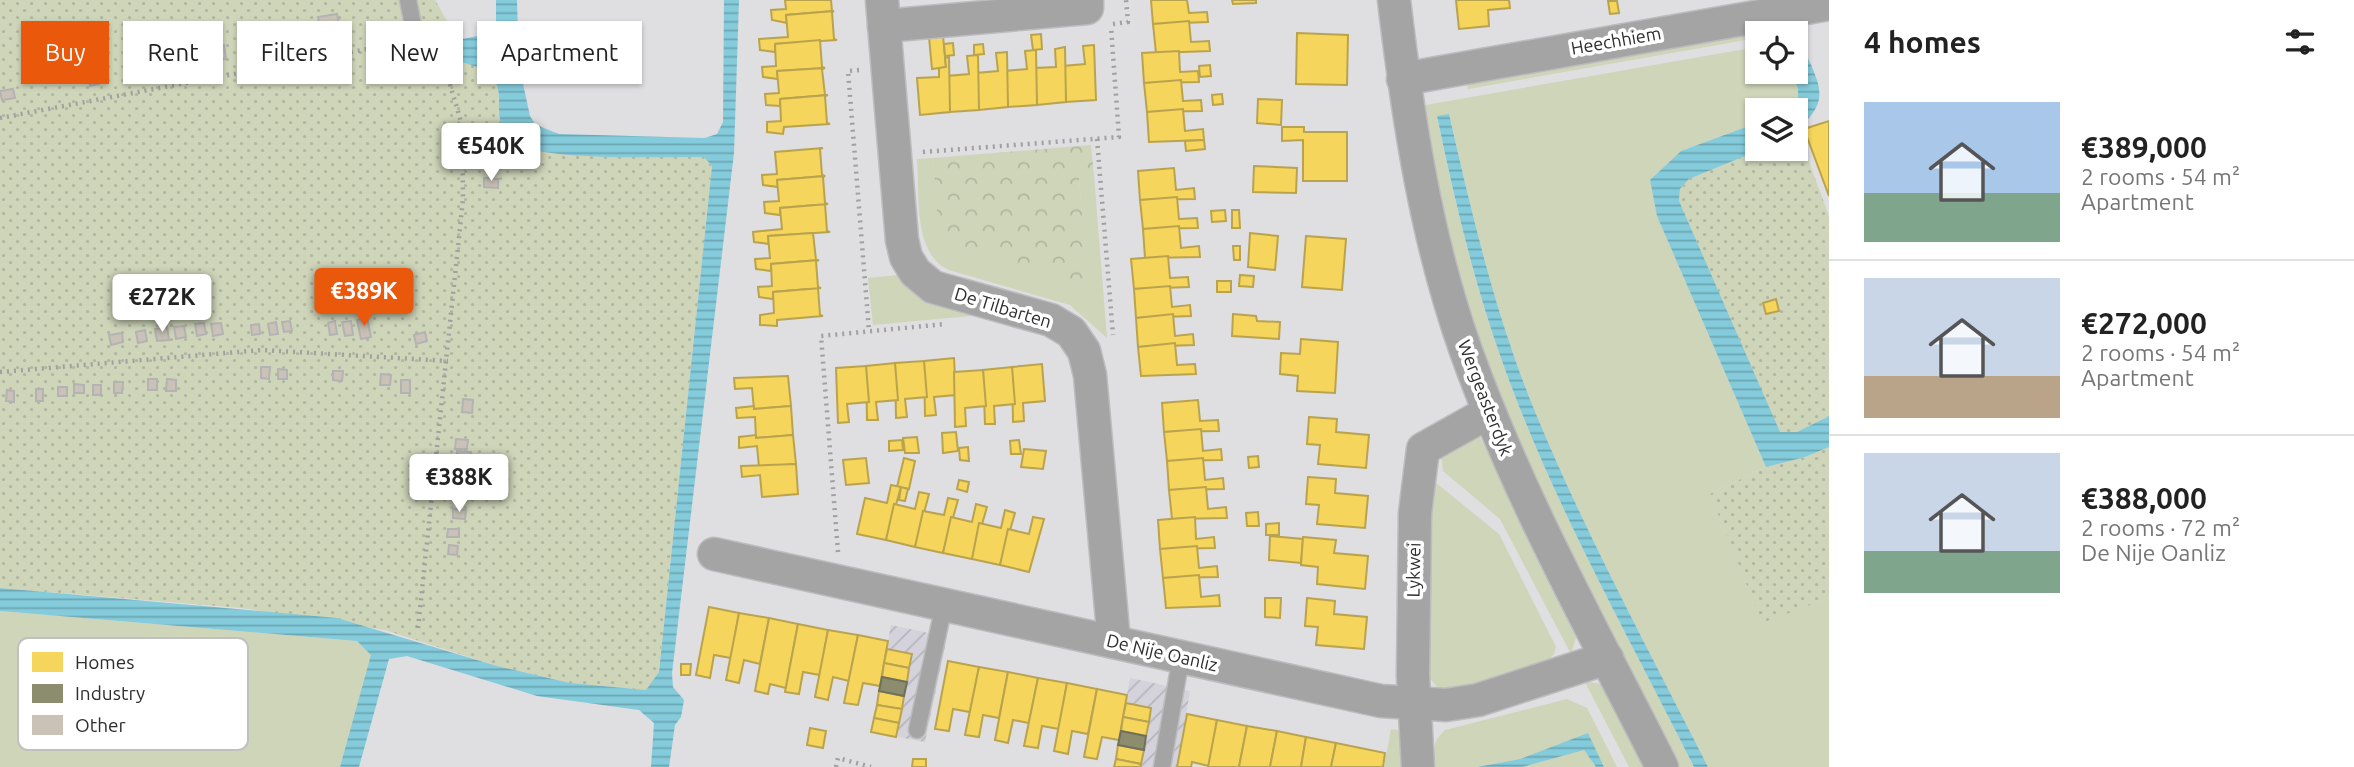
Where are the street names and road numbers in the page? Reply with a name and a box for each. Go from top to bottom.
street label: Heechhiem [1569,22,1662,58]
street label: De Tilbarten [952,283,1054,331]
street label: Wergeasterdyk [1455,337,1517,458]
street label: Lykwei [1403,542,1423,598]
street label: De Nije Oanliz [1105,630,1220,675]

